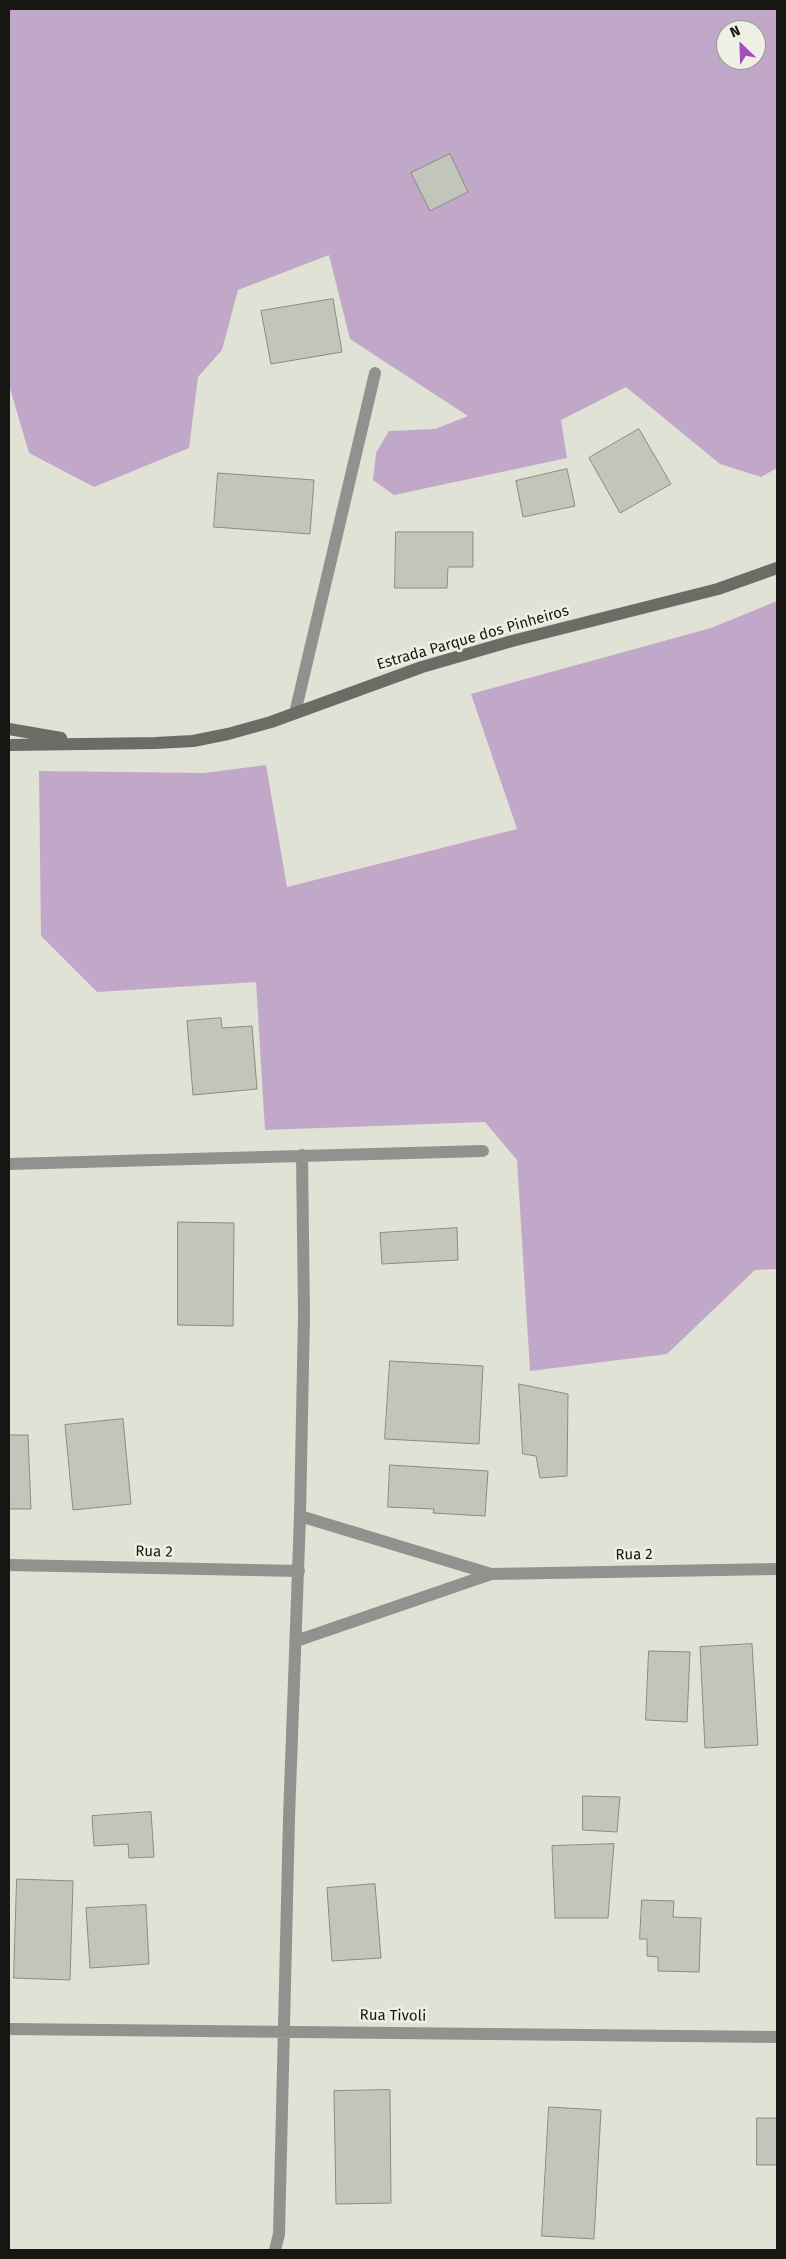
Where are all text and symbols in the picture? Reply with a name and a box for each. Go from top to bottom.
north arrow [716,20,766,70]
text: N [727,22,743,41]
street label: Estrada Parque dos Pinheiros [375,602,571,674]
street label: Rua 2 [135,1543,173,1561]
street label: Rua 2 [615,1546,653,1564]
street label: Rua Tivoli [360,2006,426,2026]

